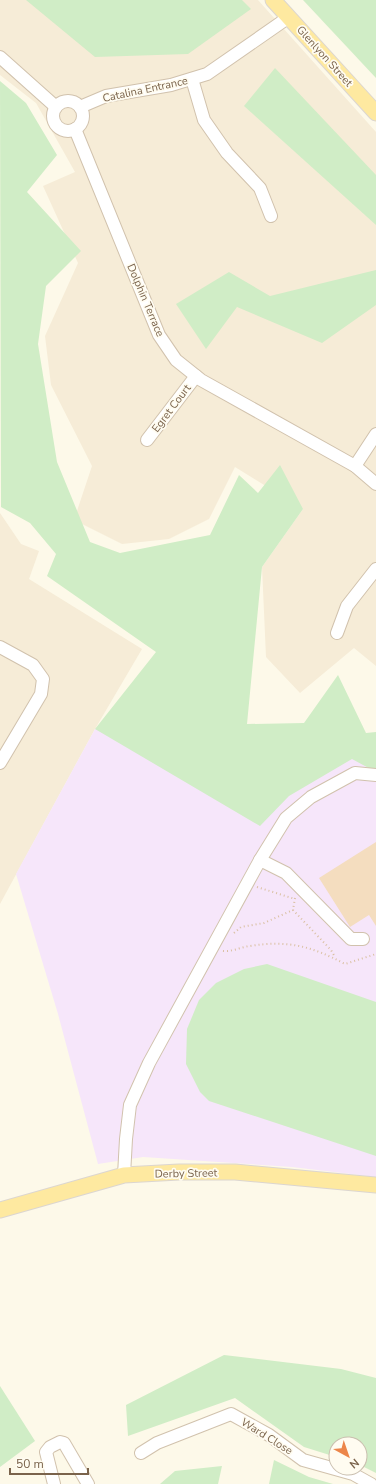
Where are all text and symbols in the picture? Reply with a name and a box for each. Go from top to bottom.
street label: Glenlyon Street [293,23,356,90]
street label: Catalina Entrance [101,73,189,106]
street label: Dolphin Terrace [123,261,168,339]
street label: Egret Court [148,381,195,435]
street label: Derby Street [154,1165,218,1182]
street label: Ward Close [238,1415,296,1458]
north arrow [328,1436,368,1476]
scale bar [10,1450,88,1476]
text: N [346,1455,362,1472]
text: 50 m [16,1456,44,1472]

